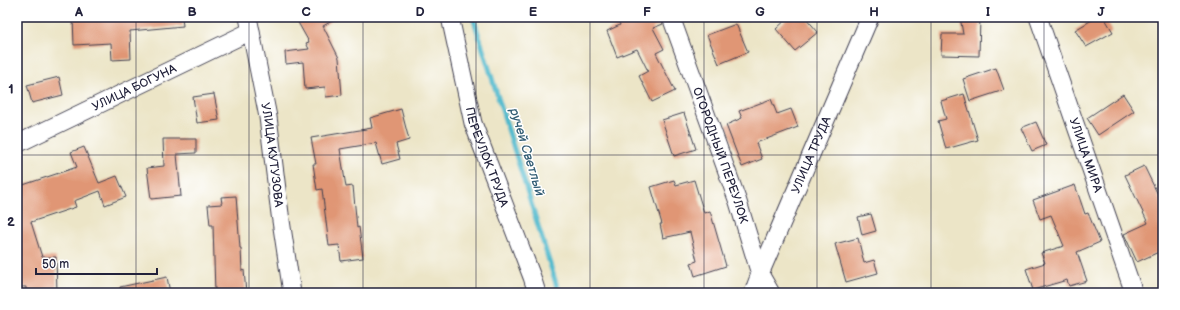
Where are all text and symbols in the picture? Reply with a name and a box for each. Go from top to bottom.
text: A [74,4,83,20]
text: B [187,4,197,20]
text: C [301,4,311,20]
text: D [415,4,425,20]
text: E [529,4,538,20]
text: F [643,4,651,20]
text: G [755,4,765,20]
text: H [869,4,879,20]
text: I [986,4,990,20]
text: J [1097,4,1105,20]
street label: УЛИЦА БОГУНА [90,60,179,114]
text: 1 [8,81,14,97]
street label: ОГОРОДНЫЙ ПЕРЕУЛОК [690,85,752,225]
street label: УЛИЦА КУТУЗОВА [258,101,287,209]
water label: ручей Светлый [506,105,548,199]
street label: ПЕРЕУЛОК ТРУДА [462,106,512,210]
street label: УЛИЦА ТРУДА [788,113,834,196]
street label: УЛИЦА МИРА [1066,116,1106,195]
text: 2 [7,214,15,230]
scale bar [36,250,157,276]
text: 50 m [42,257,69,272]

